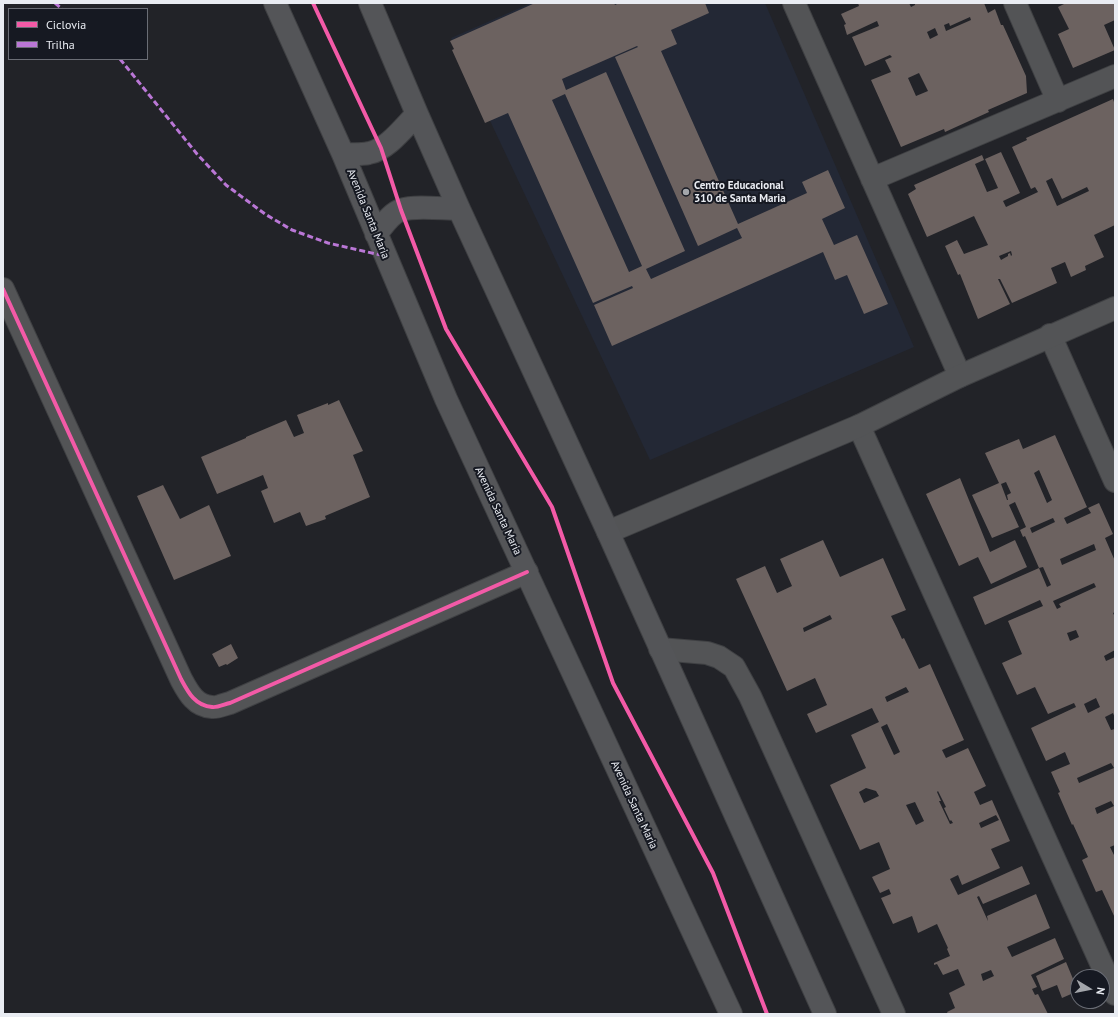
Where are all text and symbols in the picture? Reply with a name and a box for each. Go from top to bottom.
legend [8,8,148,60]
text: Ciclovia [46,17,86,32]
text: Trilha [46,37,75,52]
street label: Avenida Santa Maria [344,167,392,261]
place label: Centro Educacional 310 de Santa Maria [694,179,786,205]
marker: Centro Educacional 310 de Santa Maria [681,187,691,197]
street label: Avenida Santa Maria [472,465,524,557]
street label: Avenida Santa Maria [608,759,660,851]
north arrow [1070,969,1110,1009]
text: N [1093,986,1108,996]

